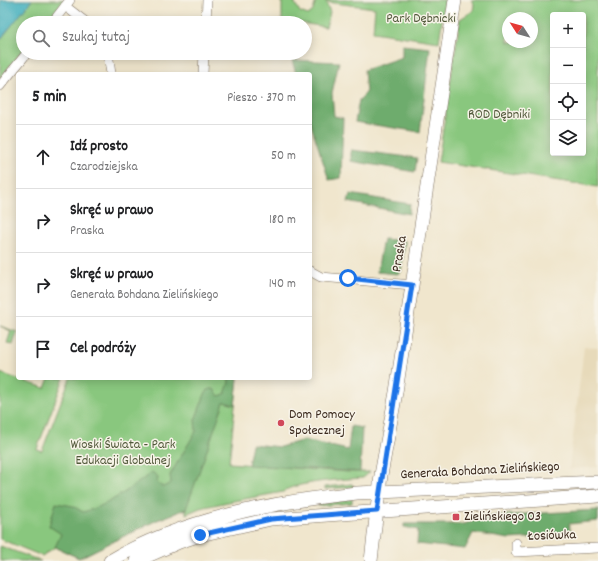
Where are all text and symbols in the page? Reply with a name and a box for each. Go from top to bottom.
park label: Park Dębnicki [386,9,456,29]
north arrow [502,12,538,48]
map controls [550,12,586,156]
button: + [550,12,586,48]
search box [16,16,312,60]
icon: search [30,27,52,49]
text: Szukaj tutaj [62,27,130,49]
button: − [550,48,586,84]
button: locate [550,84,586,120]
text: 5 min [32,86,66,110]
text: Pieszo · 370 m [227,89,296,108]
park label: ROD Dębniki [468,105,530,125]
button: layers [550,120,586,156]
text: Idź prosto [70,136,128,158]
icon: ahead [32,146,54,168]
text: 50 m [271,147,296,166]
text: Czarodziejska [70,158,138,177]
text: Skręć w prawo [70,200,153,222]
icon: right [32,210,54,232]
text: 180 m [269,211,296,230]
text: Praska [70,222,104,241]
street label: Praska [387,234,413,274]
text: Skręć w prawo [70,264,153,286]
route start [339,269,357,287]
icon: right [32,274,54,296]
text: 140 m [269,275,296,294]
text: Generała Bohdana Zielińskiego [70,286,218,305]
icon: arrive [32,338,54,360]
text: Cel podróży [70,338,136,360]
place label: Dom Pomocy Społecznej [289,405,355,441]
marker: Dom Pomocy Społecznej [276,418,286,428]
park label: Wioski Świata - Park Edukacji Globalnej [71,435,176,471]
street label: Generała Bohdana Zielińskiego [400,457,560,485]
place label: Zielińskiego 03 [464,507,541,527]
marker: Zielińskiego 03 [451,512,461,522]
street label: Łosiówka [527,525,577,547]
route end [191,526,209,544]

